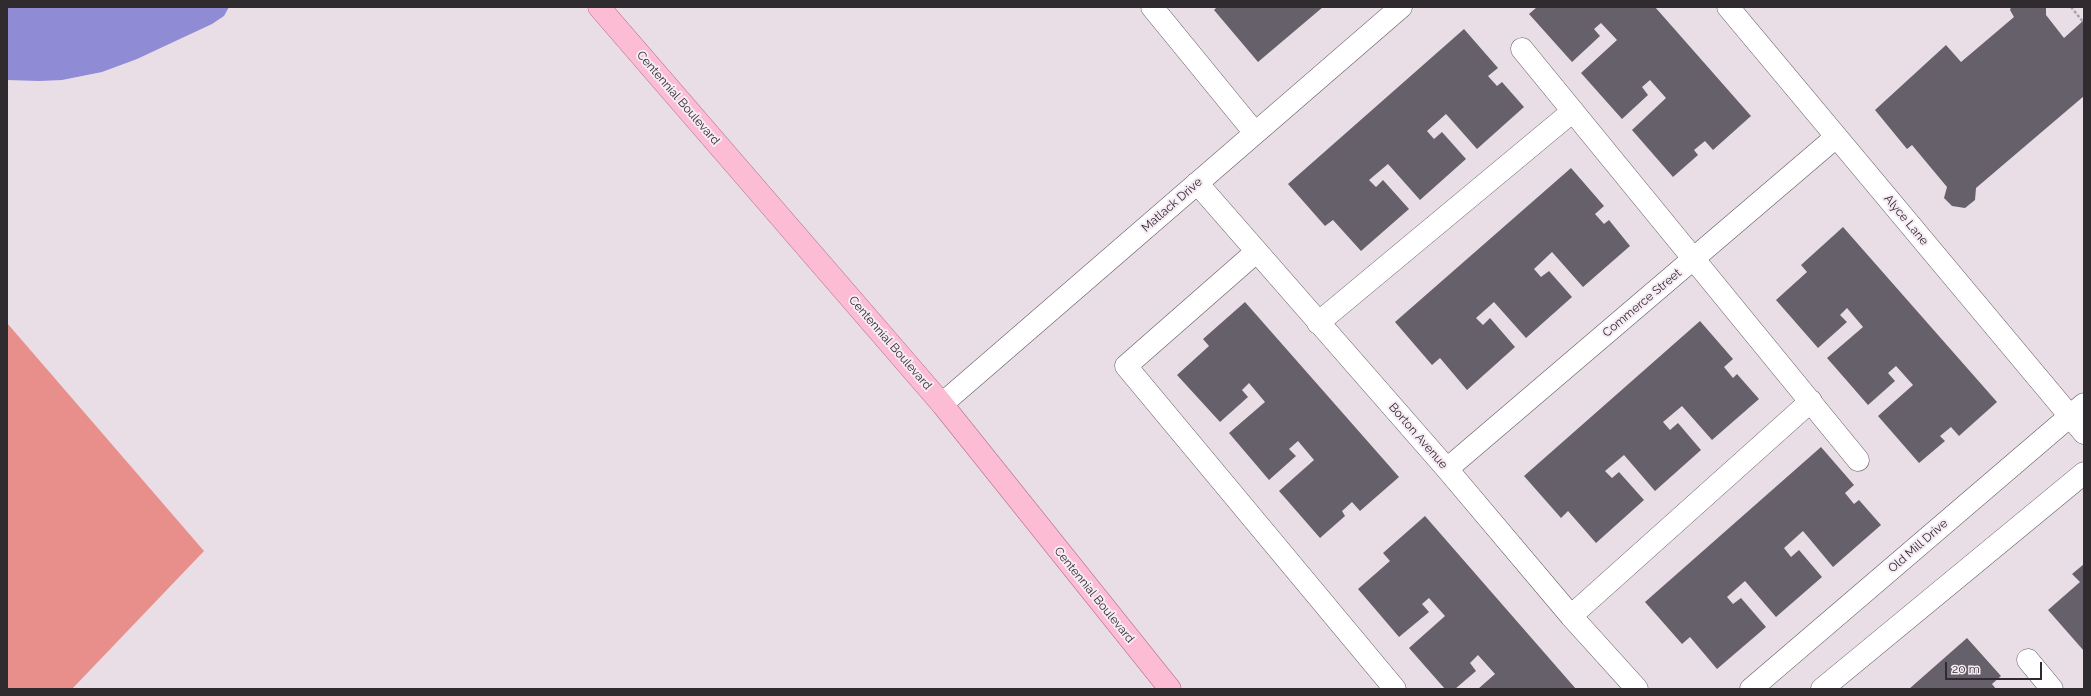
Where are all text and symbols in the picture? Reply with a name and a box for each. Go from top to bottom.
street label: Centennial Boulevard [633,48,723,148]
street label: Matlack Drive [1139,175,1205,235]
street label: Alyce Lane [1881,192,1931,248]
street label: Commerce Street [1600,266,1684,340]
street label: Centennial Boulevard [845,293,935,393]
street label: Borton Avenue [1385,400,1451,472]
street label: Old Mill Drive [1885,516,1951,576]
street label: Centennial Boulevard [1051,544,1137,646]
scale bar [1947,654,2044,680]
text: 20 m [1952,662,1980,676]

